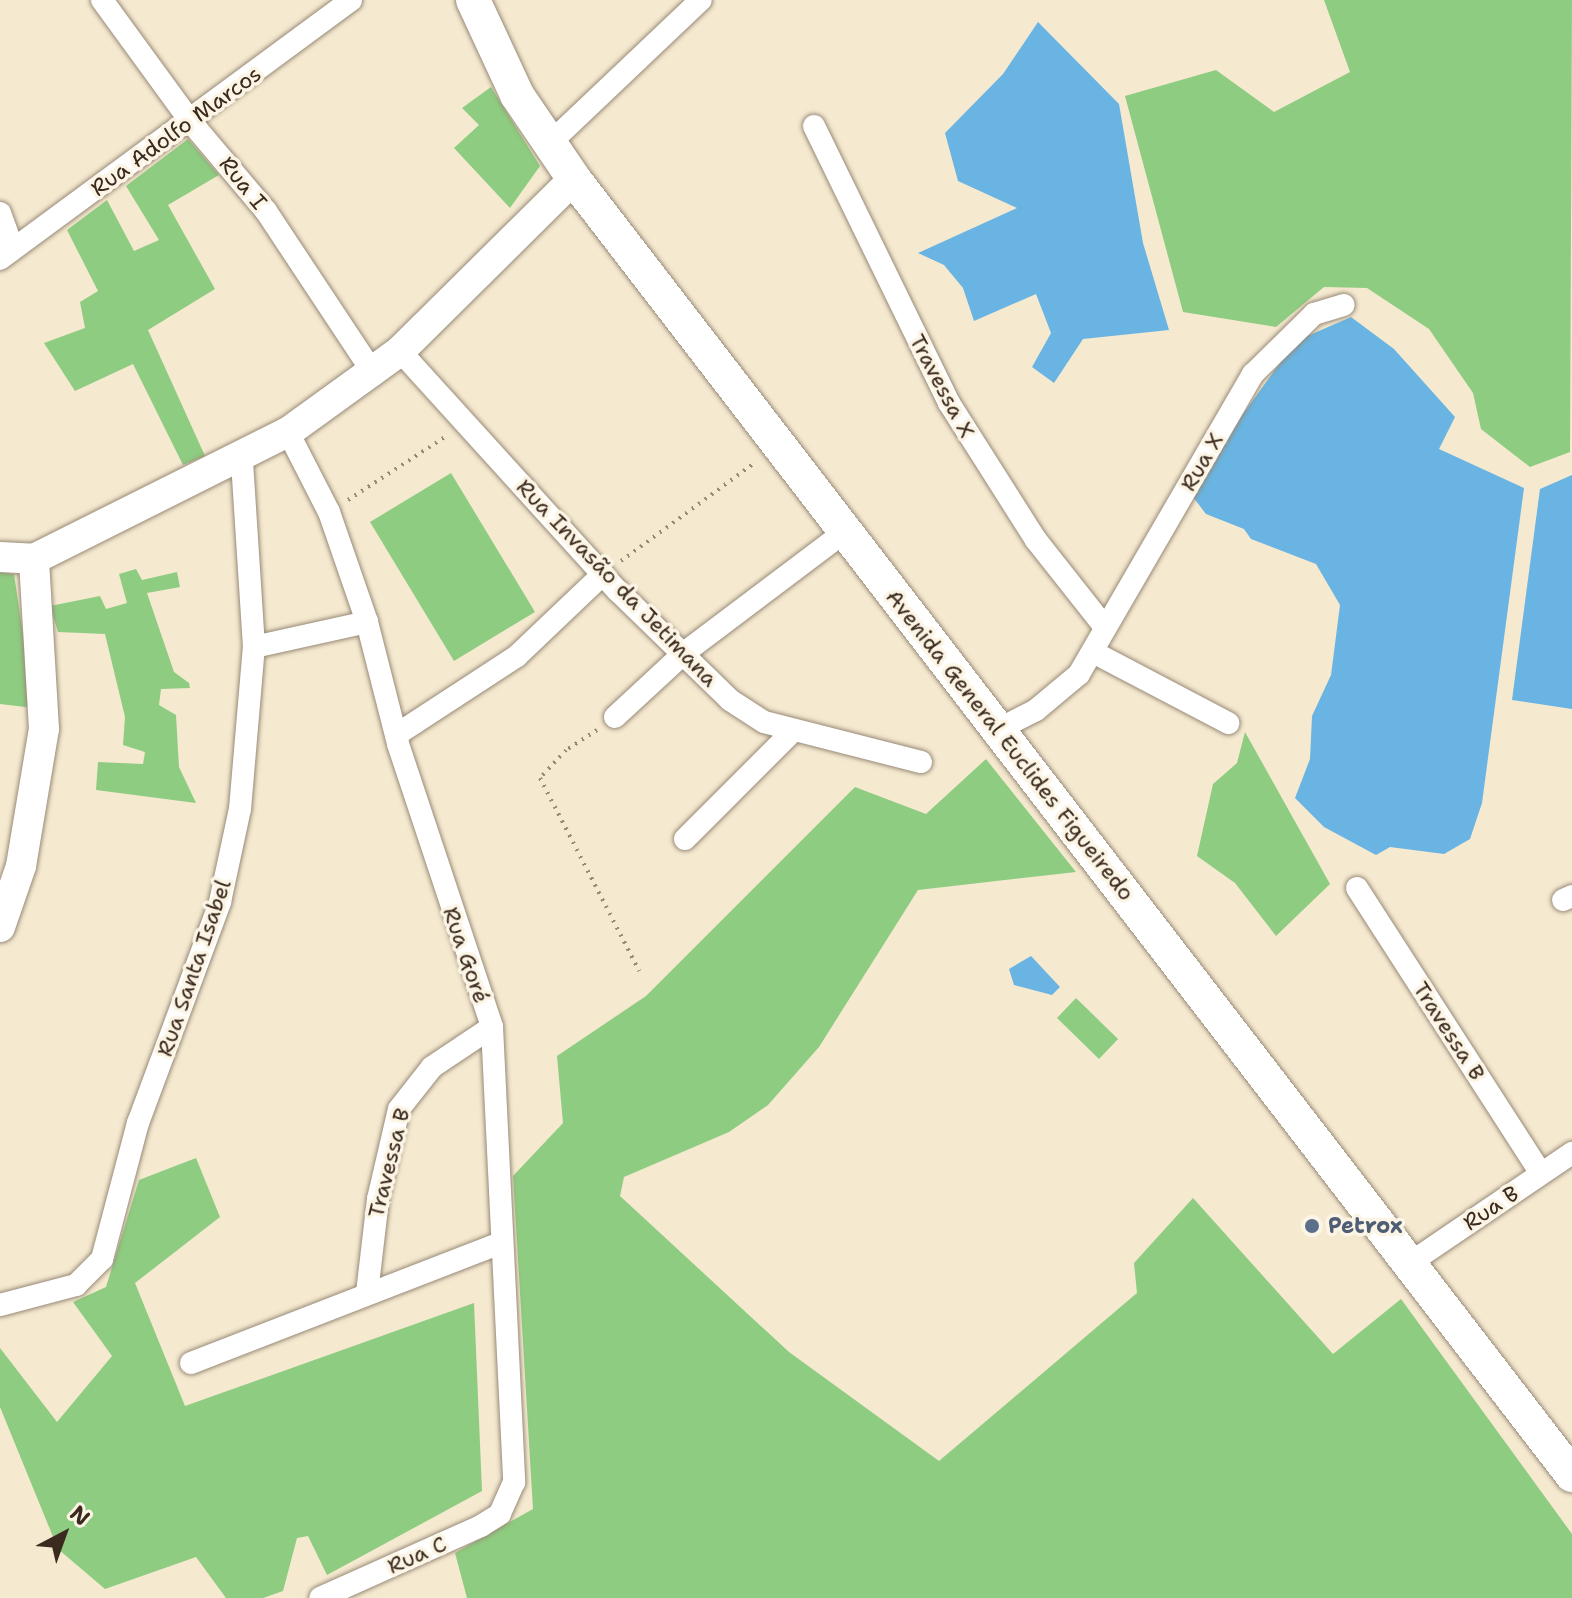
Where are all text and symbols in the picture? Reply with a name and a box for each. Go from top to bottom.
street label: Rua Adolfo Marcos [86,60,266,202]
street label: Rua I [214,151,272,215]
street label: Travessa X [904,330,980,442]
street label: Rua X [1175,428,1229,496]
street label: Rua Invasão da Jetimana [511,474,723,692]
street label: Avenida General Euclides Figueiredo [880,584,1140,906]
street label: Rua Santa Isabel [151,876,237,1060]
street label: Rua Goré [437,904,495,1006]
street label: Travessa B [1407,977,1491,1085]
street label: Travessa B [363,1105,415,1221]
street label: Rua B [1458,1180,1524,1236]
place label: Petrox [1328,1213,1403,1239]
marker: Petrox [1303,1217,1321,1235]
north arrow [24,1494,104,1574]
text: N [64,1499,96,1532]
street label: Rua C [383,1530,451,1580]

